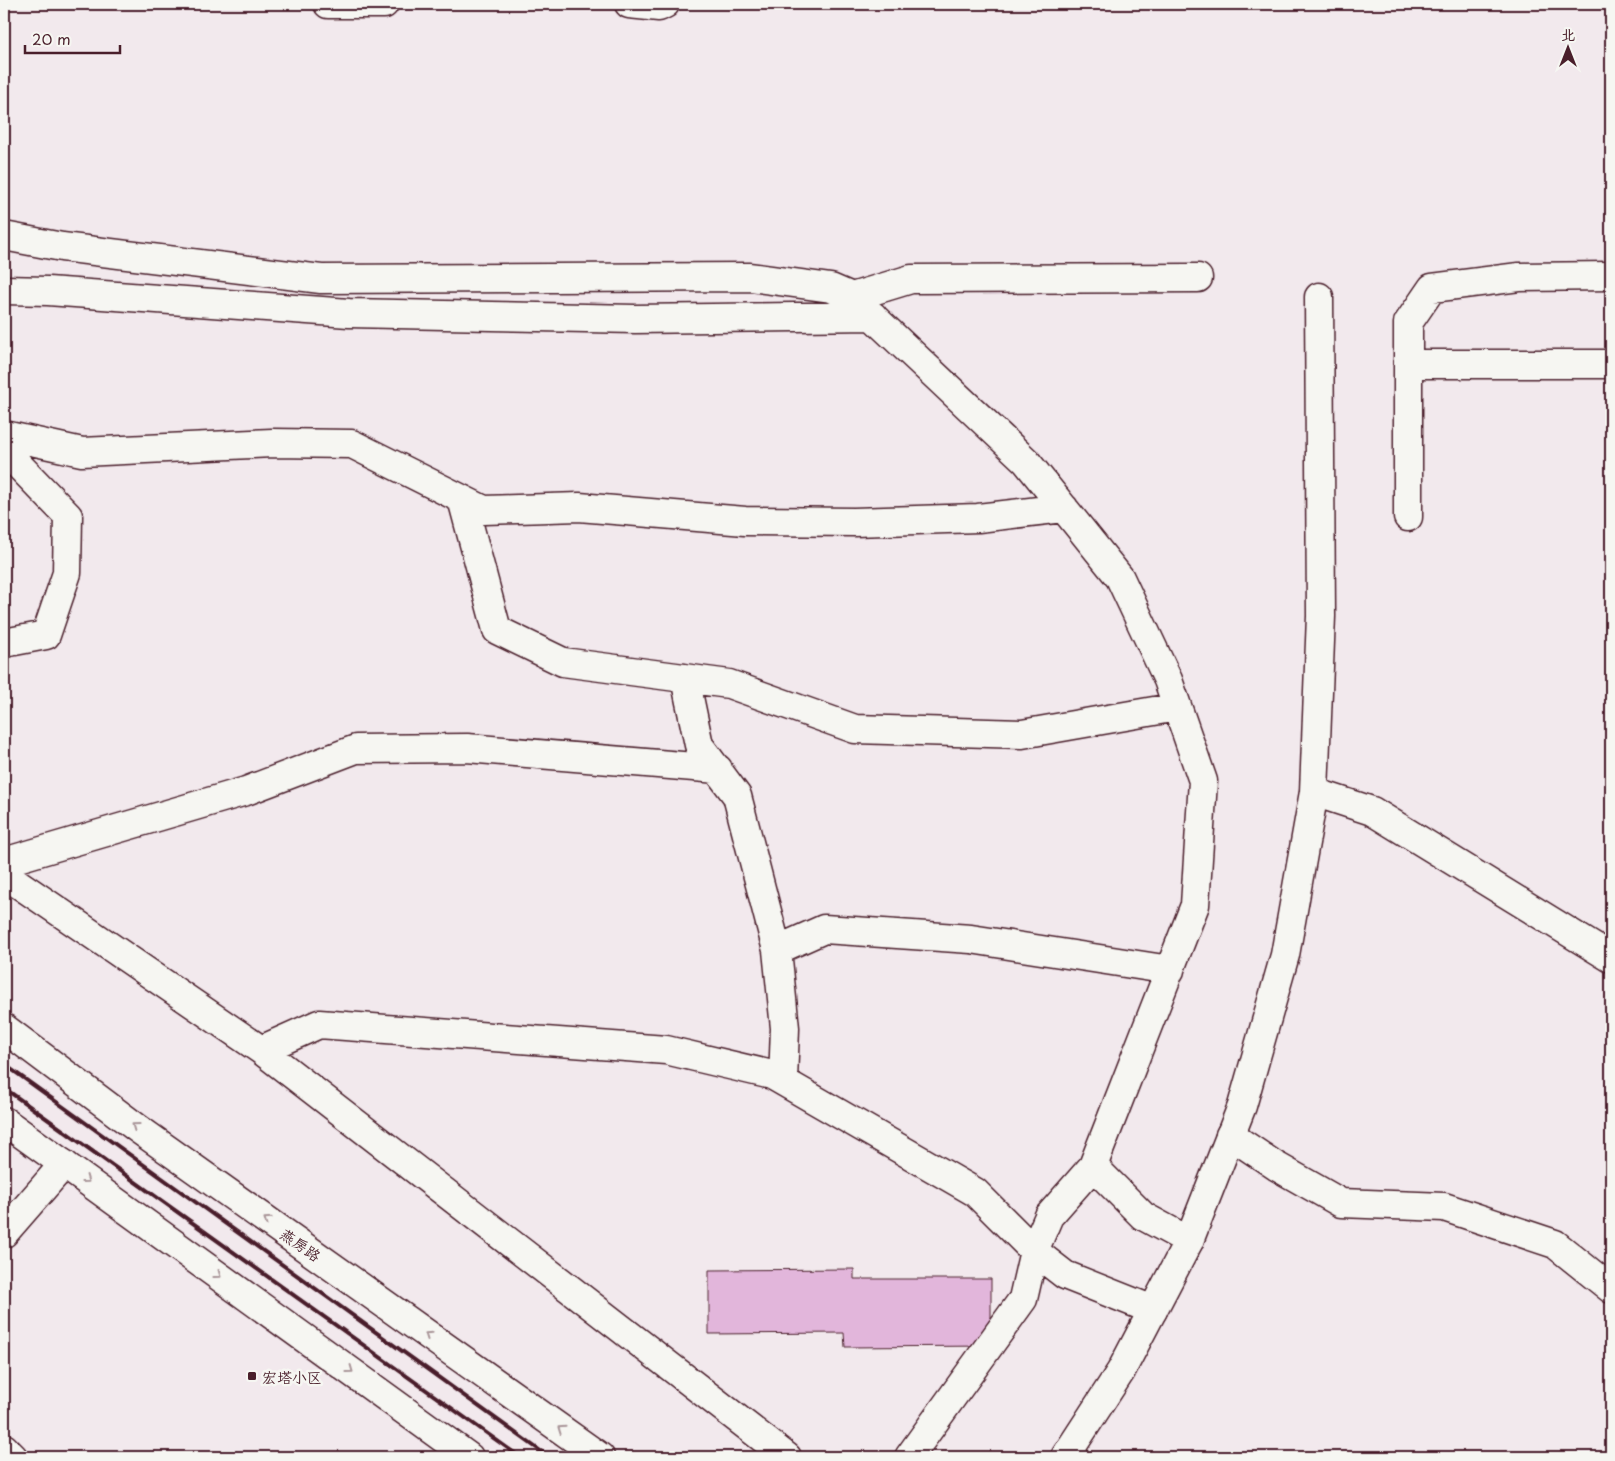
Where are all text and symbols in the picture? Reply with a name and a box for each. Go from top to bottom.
scale bar [25,22,120,54]
north arrow [1542,22,1592,72]
text: 北 [1561,24,1575,45]
text: 20 m [32,27,71,50]
one-way arrow [131,1123,141,1132]
one-way arrow [80,1174,90,1183]
one-way arrow [263,1217,273,1226]
street label: 燕房路 [276,1222,326,1266]
one-way arrow [212,1269,222,1278]
one-way arrow [424,1332,434,1341]
one-way arrow [344,1364,353,1374]
place label: 宏塔小区 [262,1365,322,1388]
marker: 宏塔小区 [246,1370,258,1382]
one-way arrow [557,1426,566,1435]

